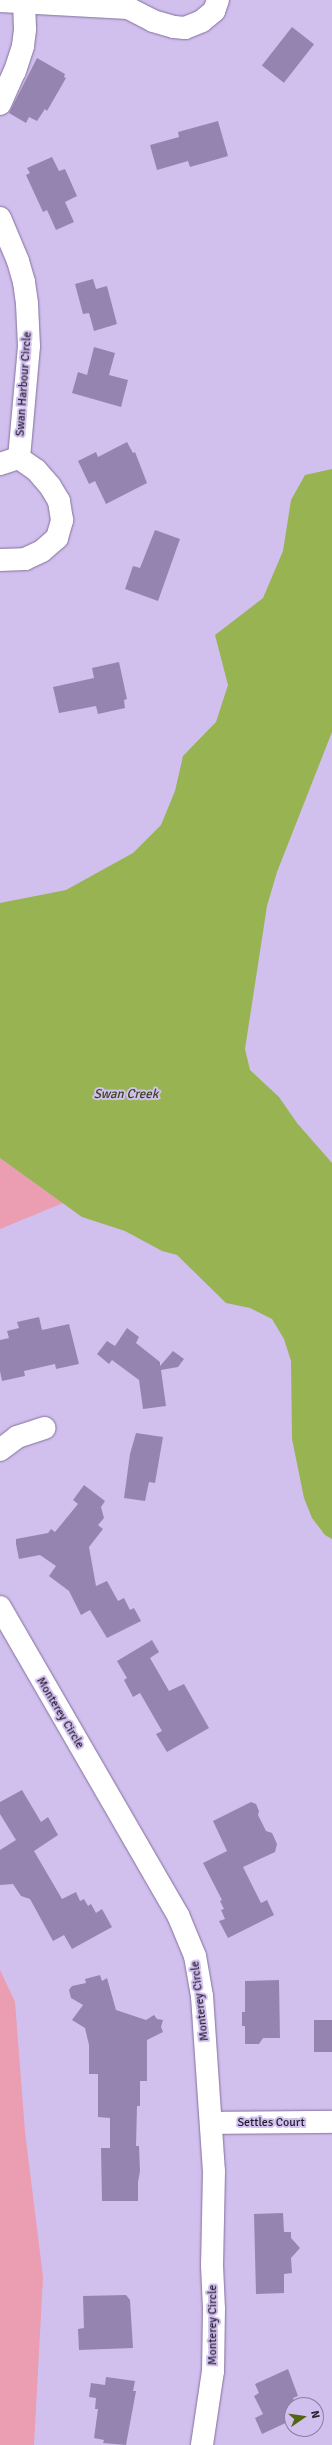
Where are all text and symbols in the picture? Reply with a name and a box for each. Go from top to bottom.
street label: Swan Harbour Circle [13,331,35,437]
water label: Swan Creek [94,1086,158,1102]
street label: Monterey Circle [33,1675,87,1751]
street label: Monterey Circle [188,1960,212,2042]
street label: Settles Court [237,2116,305,2130]
street label: Monterey Circle [206,2285,220,2365]
north arrow [284,2397,324,2437]
text: N [308,2409,322,2420]

